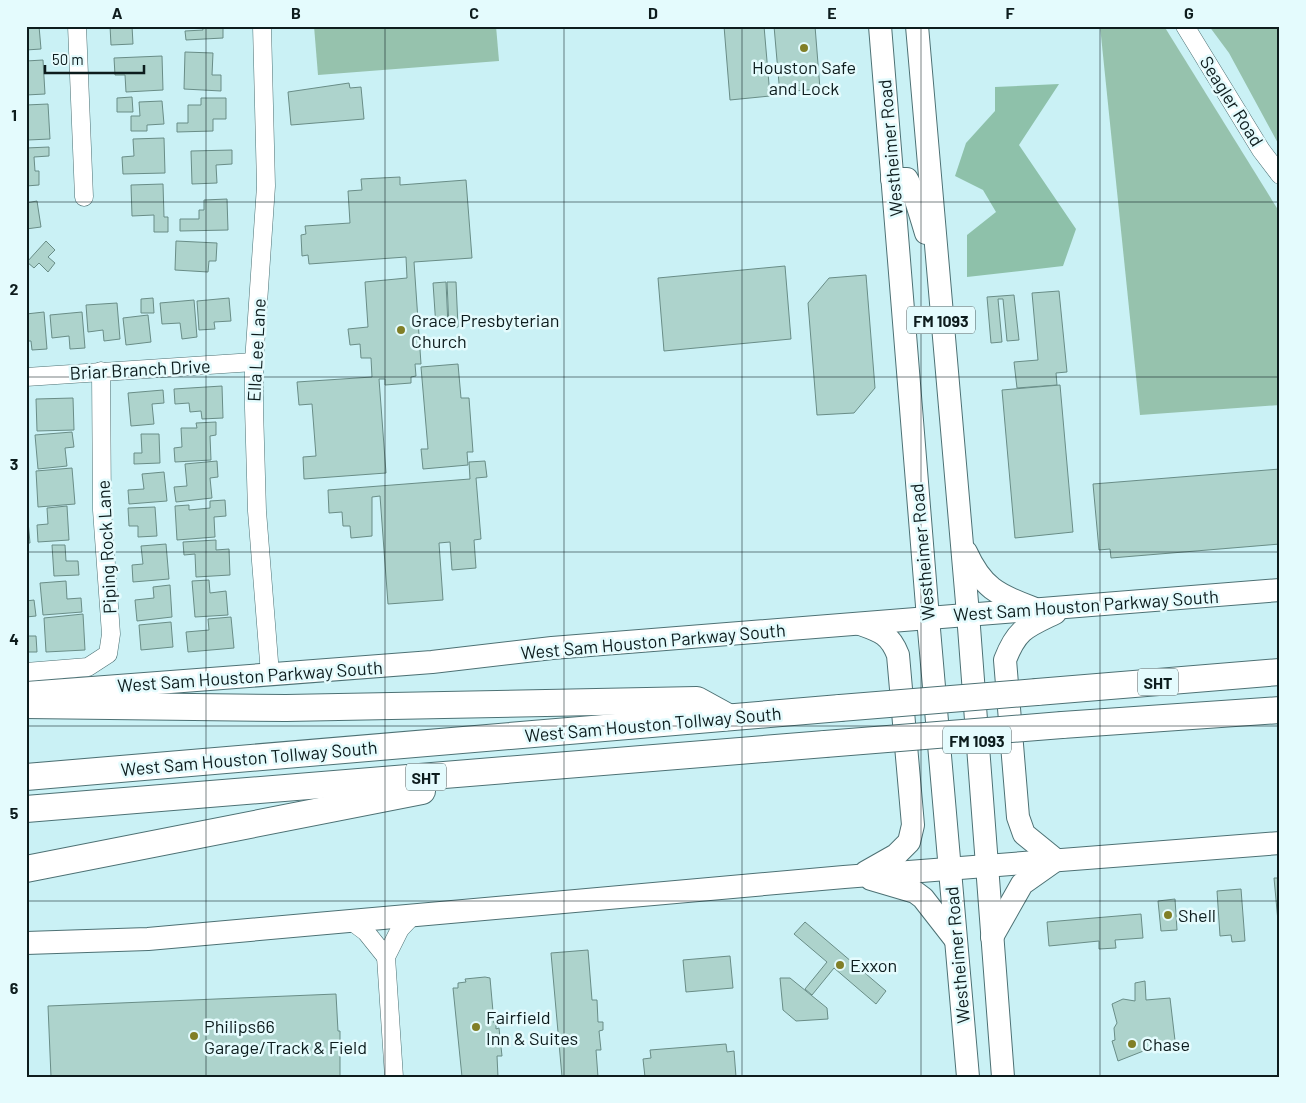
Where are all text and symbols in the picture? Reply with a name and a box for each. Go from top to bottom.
text: A [112,3,123,22]
text: B [291,3,301,22]
text: C [469,3,479,22]
text: D [648,3,658,22]
text: E [827,3,837,22]
text: F [1006,3,1015,22]
text: G [1184,3,1194,22]
scale bar [45,42,144,74]
marker: Houston Safe and Lock [798,42,810,54]
text: 50 m [52,50,84,68]
street label: Seagler Road [1196,52,1268,150]
place label: Houston Safe and Lock [752,56,856,99]
street label: Westheimer Road [873,78,907,218]
text: 1 [11,105,17,124]
text: 2 [10,279,19,298]
street label: Ella Lee Lane [242,298,270,402]
road number: FM 1093 [907,306,975,334]
place label: Grace Presbyterian Church [411,309,559,352]
marker: Grace Presbyterian Church [395,324,407,336]
street label: Briar Branch Drive [69,354,211,384]
text: 3 [10,454,18,473]
street label: Piping Rock Lane [92,479,120,615]
street label: Westheimer Road [905,482,939,622]
street label: West Sam Houston Parkway South [953,585,1219,625]
street label: West Sam Houston Parkway South [520,618,786,664]
text: 4 [9,629,19,648]
street label: West Sam Houston Parkway South [117,656,383,696]
road number: SHT [1138,669,1178,696]
street label: West Sam Houston Tollway South [524,702,782,746]
road number: FM 1093 [943,726,1011,754]
street label: West Sam Houston Tollway South [120,736,378,780]
road number: SHT [406,764,446,790]
text: 5 [10,803,19,822]
street label: Westheimer Road [940,885,974,1025]
place label: Shell [1178,904,1216,926]
marker: Shell [1162,909,1174,921]
place label: Exxon [850,954,897,976]
marker: Exxon [834,959,846,971]
text: 6 [10,978,19,997]
place label: Fairfield Inn & Suites [486,1006,578,1049]
place label: Philips66 Garage/Track & Field [204,1015,367,1058]
marker: Fairfield Inn & Suites [470,1021,482,1033]
marker: Philips66 Garage/Track & Field [188,1030,200,1042]
place label: Chase [1142,1033,1190,1055]
marker: Chase [1126,1038,1138,1050]

